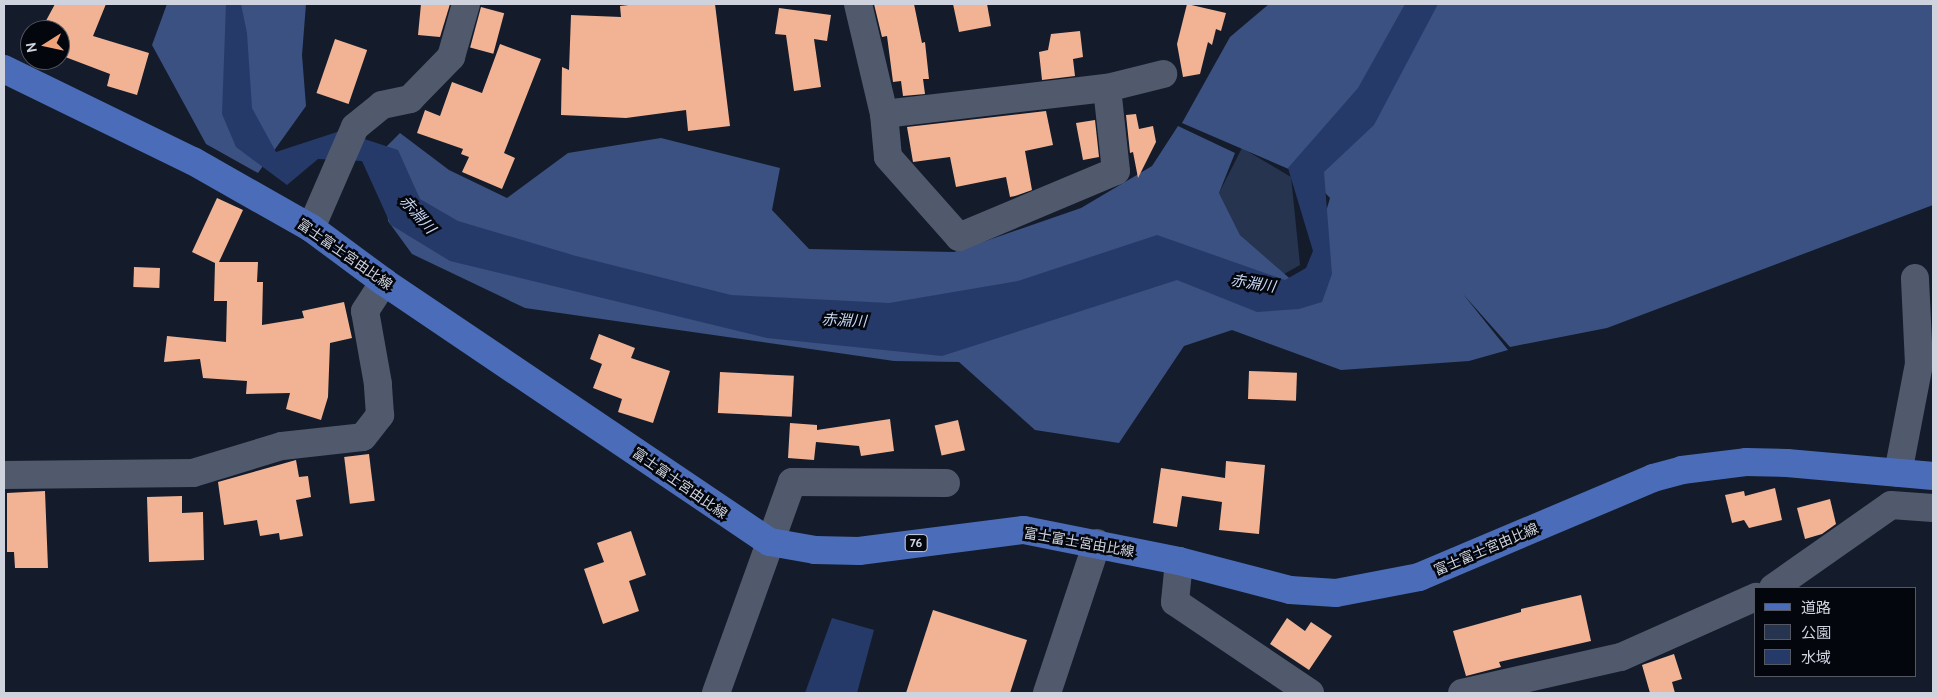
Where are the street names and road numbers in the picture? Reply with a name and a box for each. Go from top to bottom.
street label: 富士富士宮由比線 [294,215,396,293]
street label: 富士富士宮由比線 [629,444,731,522]
street label: 富士富士宮由比線 [1431,519,1541,579]
street label: 富士富士宮由比線 [1022,524,1136,560]
road number: 76 [904,534,928,552]

